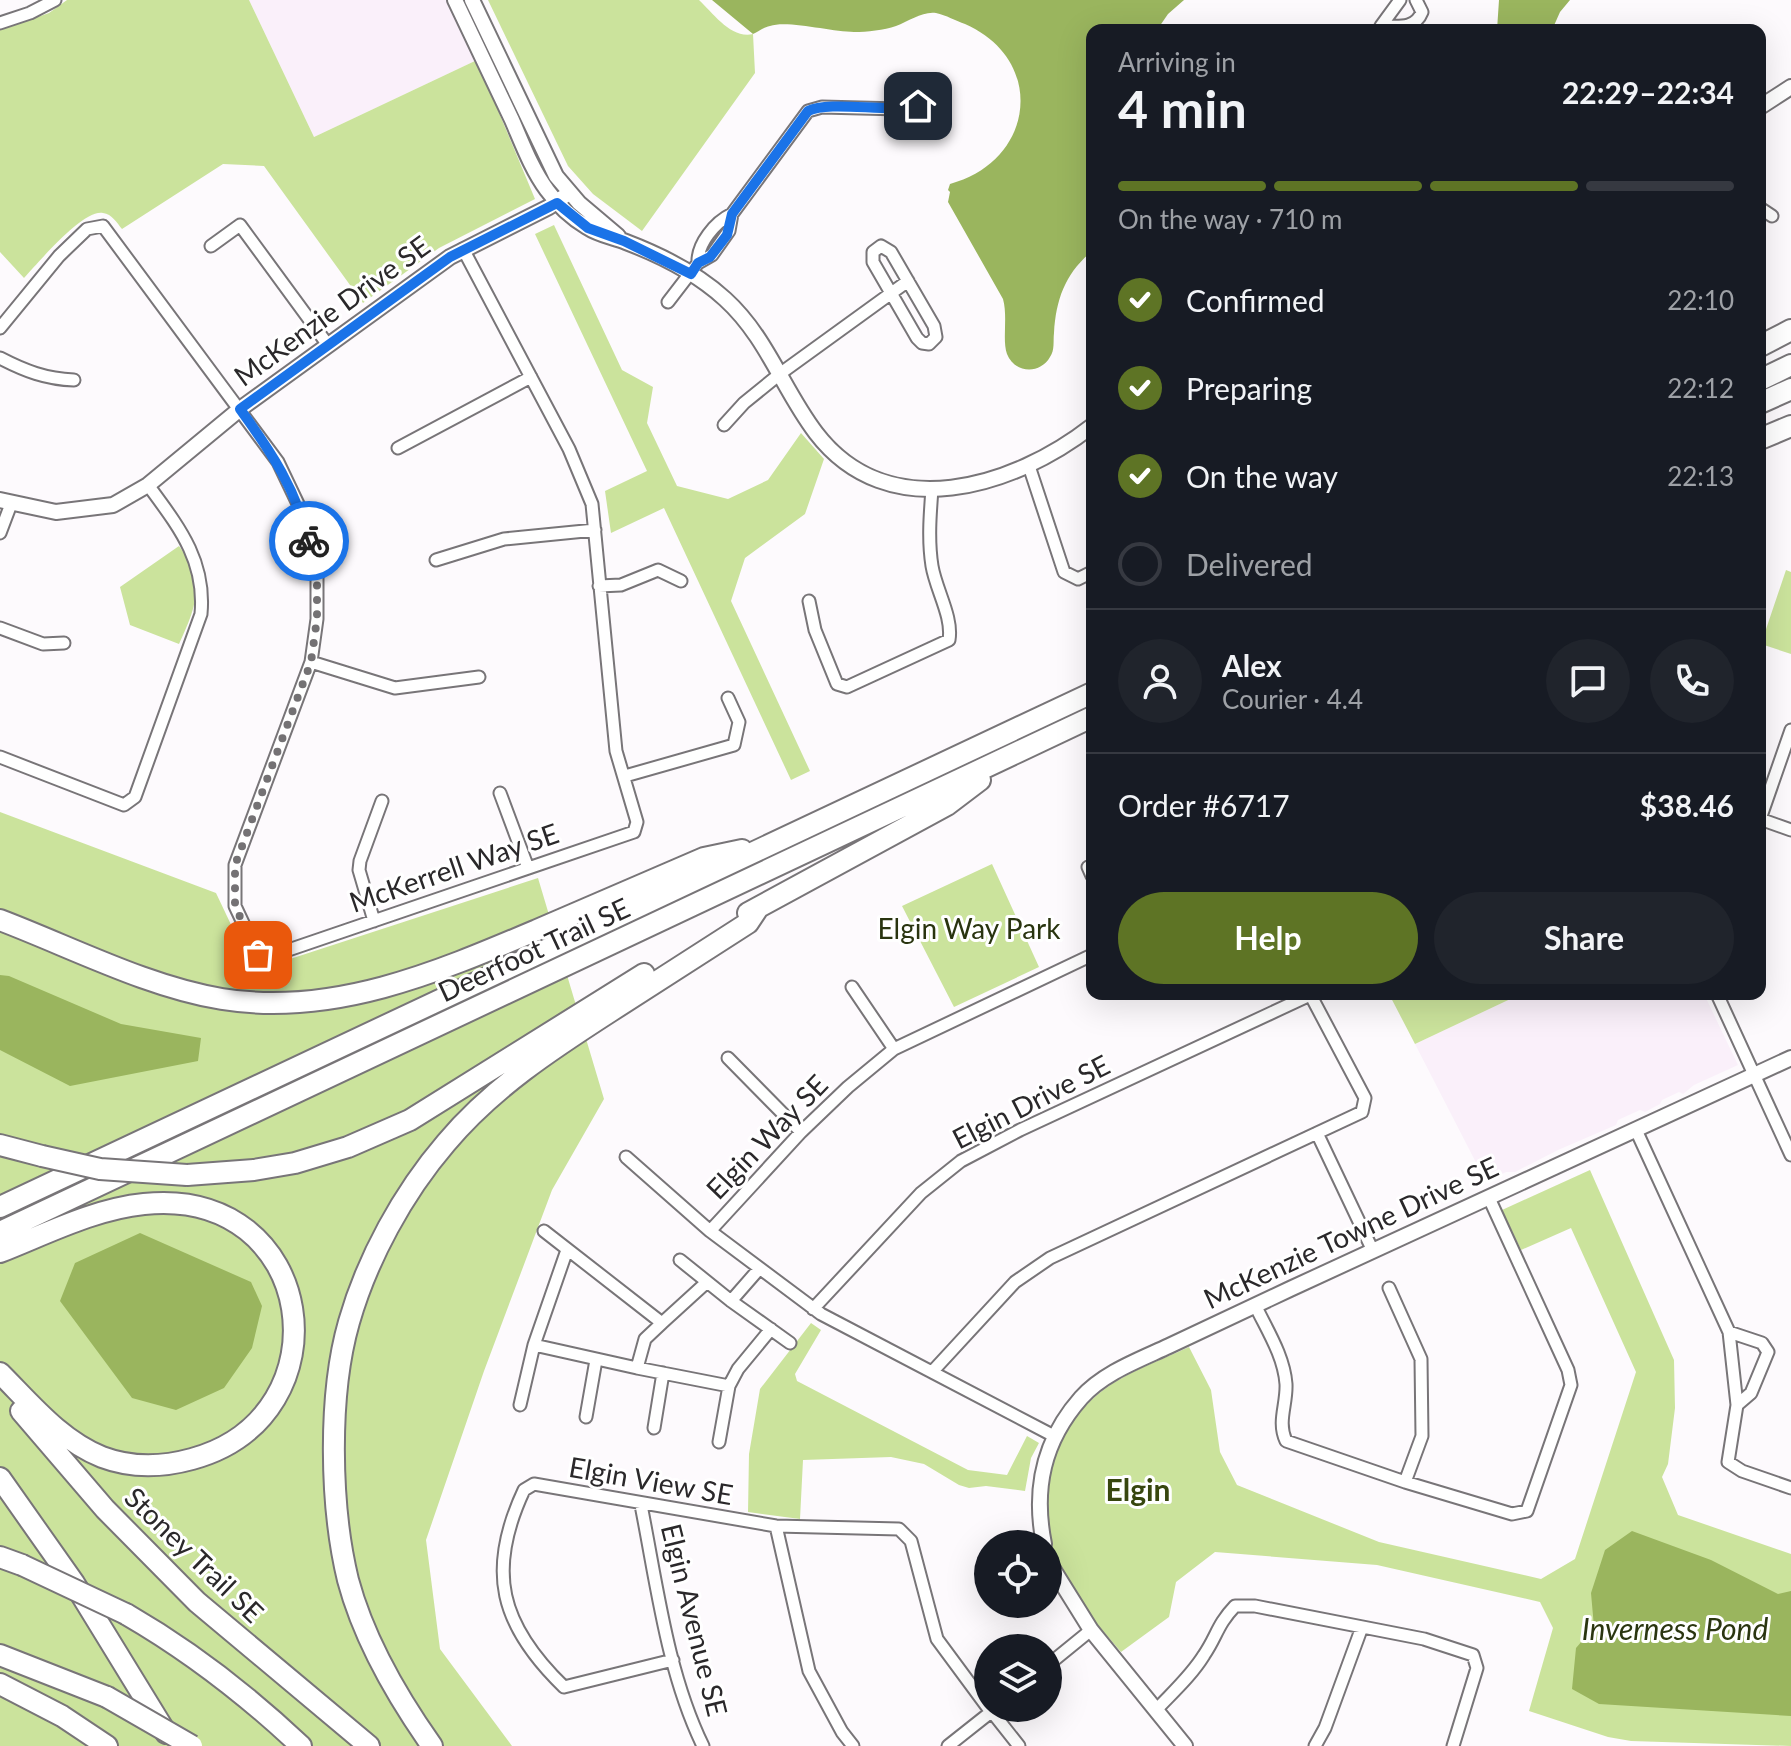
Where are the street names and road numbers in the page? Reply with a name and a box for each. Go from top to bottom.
street label: McKenzie Drive SE [227,228,436,393]
street label: McKerrell Way SE [345,815,563,919]
street label: Deerfoot Trail SE [432,890,635,1008]
street label: Elgin Drive SE [946,1047,1115,1155]
street label: Elgin Way SE [699,1067,834,1206]
street label: McKenzie Towne Drive SE [1198,1149,1503,1315]
street label: Elgin View SE [566,1449,736,1511]
street label: Stoney Trail SE [118,1480,271,1629]
street label: Elgin Avenue SE [655,1520,735,1719]

